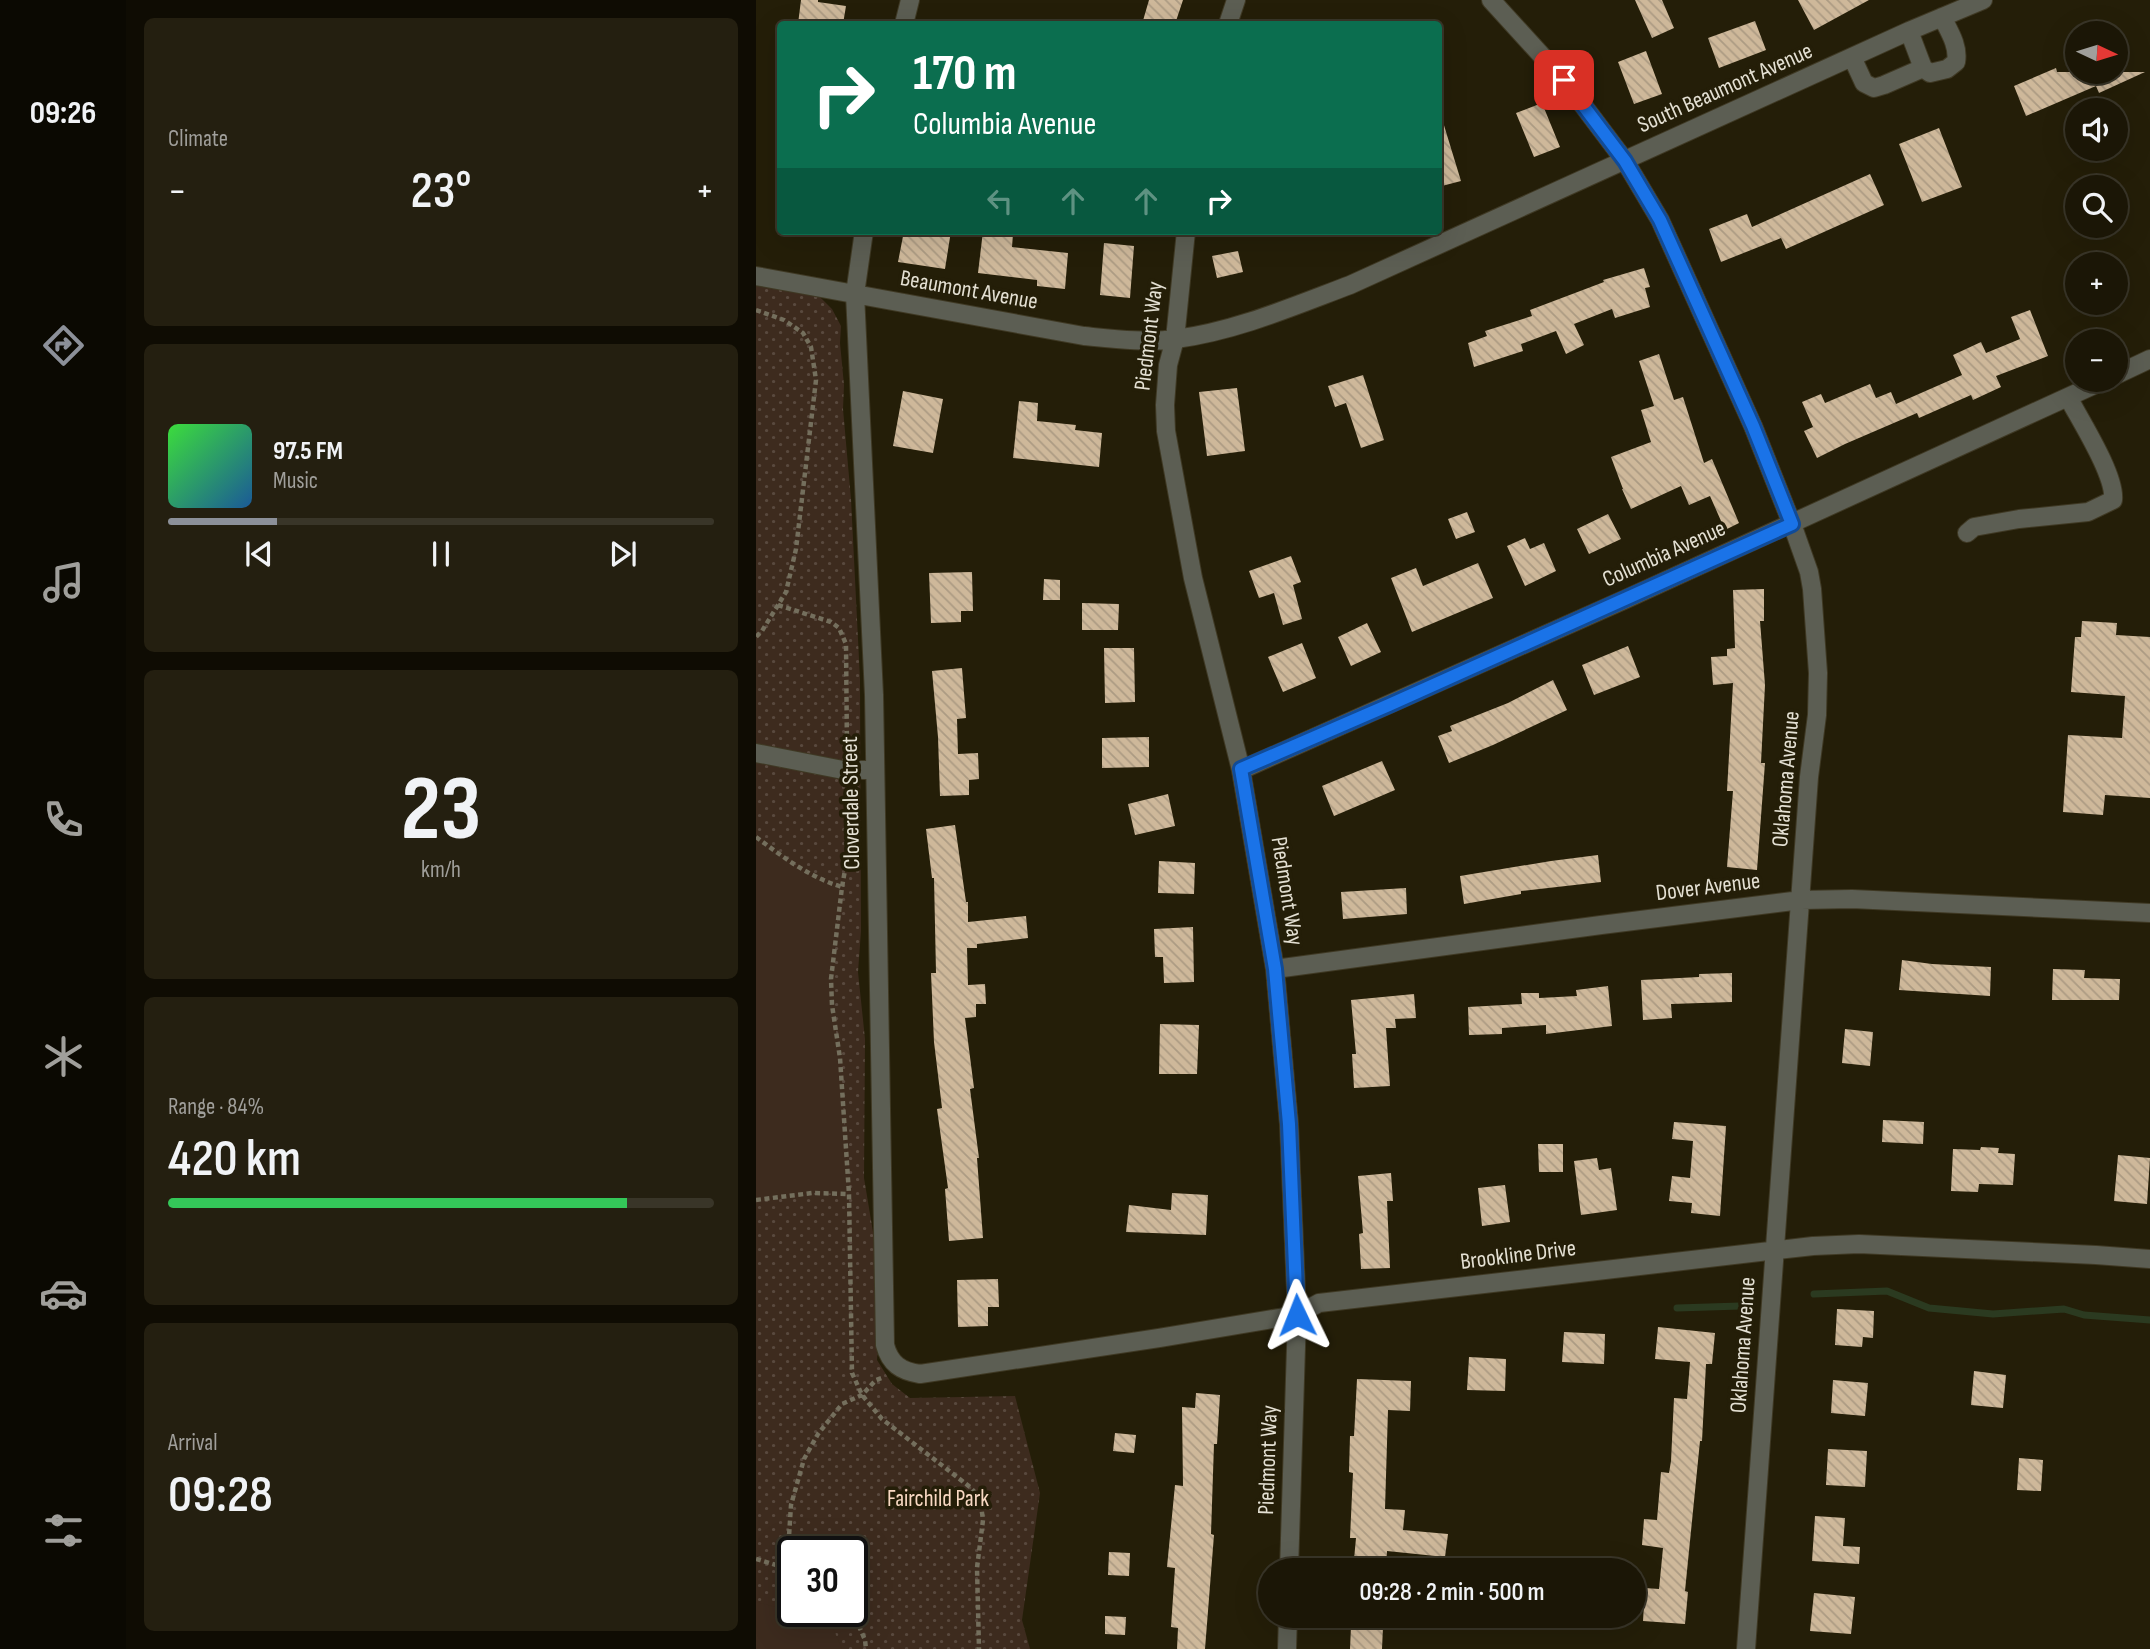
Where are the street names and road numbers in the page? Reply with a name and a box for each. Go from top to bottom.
street label: South Beaumont Avenue [1633,37,1817,139]
street label: Beaumont Avenue [898,264,1040,316]
street label: Piedmont Way [1128,280,1170,392]
street label: Columbia Avenue [1598,514,1730,594]
street label: Oklahoma Avenue [1766,710,1806,848]
street label: Cloverdale Street [836,736,866,870]
street label: Piedmont Way [1265,835,1309,948]
street label: Dover Avenue [1654,867,1762,907]
street label: Brookline Drive [1459,1234,1577,1276]
street label: Oklahoma Avenue [1724,1276,1762,1414]
street label: Piedmont Way [1252,1405,1284,1515]

